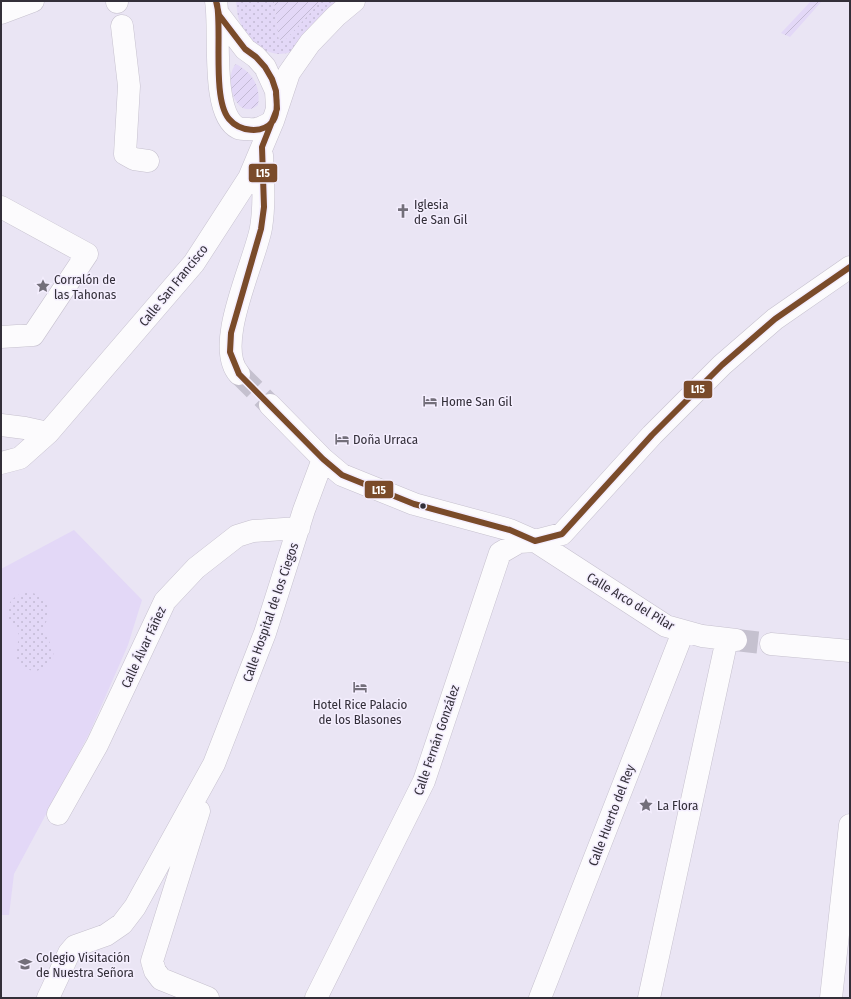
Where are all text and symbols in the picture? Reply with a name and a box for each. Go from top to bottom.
line badge: L15 [248,163,278,183]
text: L15 [256,167,271,180]
place label: Iglesia de San Gil [414,197,468,227]
church icon: Iglesia de San Gil [395,203,411,219]
street label: Calle San Francisco [136,241,211,329]
place label: Corralón de las Tahonas [54,272,117,302]
place icon: Corralón de las Tahonas [35,278,51,294]
line badge: L15 [683,380,713,399]
text: L15 [691,383,706,396]
hotel icon: Home San Gil [422,393,438,409]
place label: Home San Gil [441,394,513,409]
hotel icon: Doña Urraca [334,431,350,447]
place label: Doña Urraca [353,432,418,447]
line badge: L15 [364,480,394,499]
text: L15 [372,484,387,497]
unlabelled marker [418,501,428,511]
street label: Calle Hospital de los Ciegos [240,540,302,684]
street label: Calle Arco del Pilar [584,569,678,634]
street label: Calle Álvar Fáñez [118,604,169,690]
hotel icon: Hotel Rice Palacio de los Blasones [352,679,368,695]
street label: Calle Fernán González [411,683,462,797]
place label: Hotel Rice Palacio de los Blasones [313,697,407,727]
street label: Calle Huerto del Rey [585,762,638,868]
place icon: La Flora [638,797,654,813]
place label: La Flora [657,798,698,813]
place label: Colegio Visitación de Nuestra Señora [36,950,134,980]
school or university icon: Colegio Visitación de Nuestra Señora [17,956,33,972]

